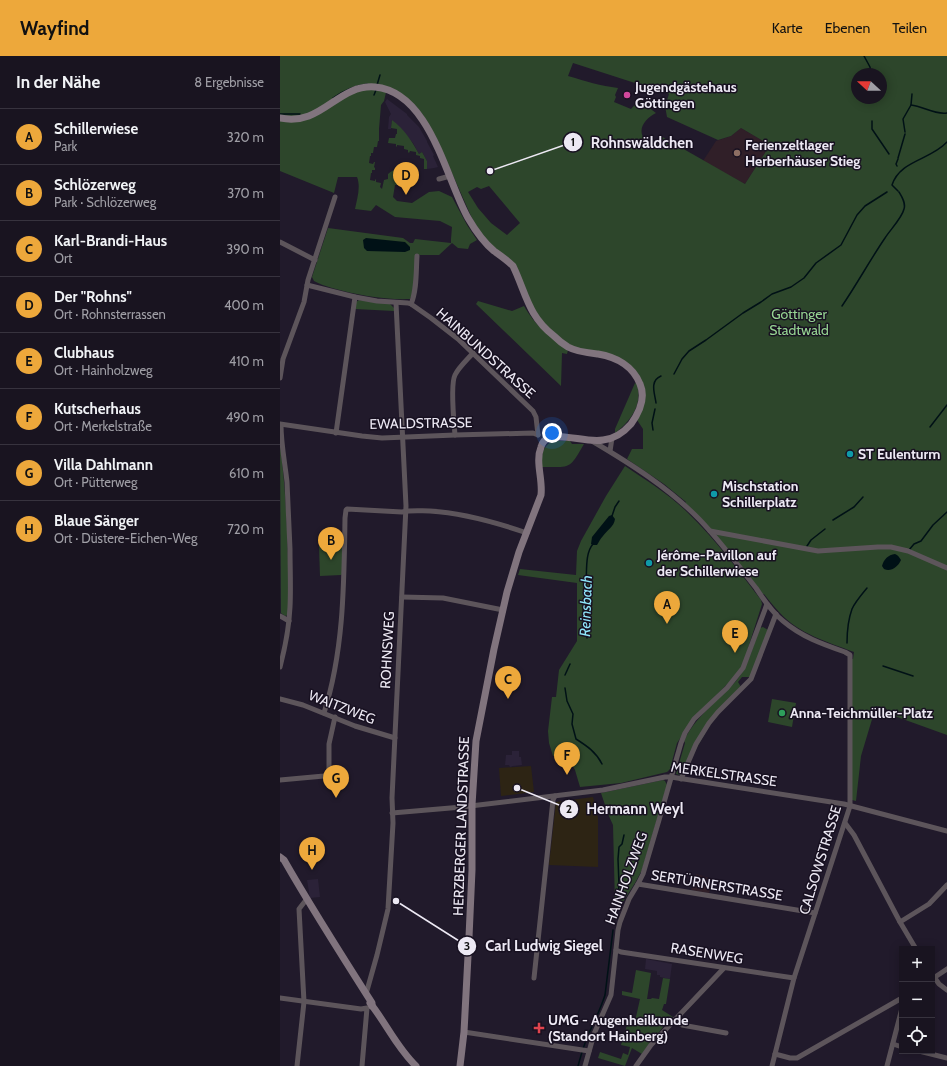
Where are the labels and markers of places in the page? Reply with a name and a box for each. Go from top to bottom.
place label: Jugendgästehaus Göttingen [634,78,737,112]
marker: Jugendgästehaus Göttingen [622,90,632,100]
callout: Rohnswäldchen [563,129,701,156]
place label: Ferienzeltlager Herberhäuser Stieg [745,136,860,170]
marker: Ferienzeltlager Herberhäuser Stieg [732,148,742,158]
pin: D [393,162,419,195]
place label: ST Eulenturm [858,445,940,463]
marker: ST Eulenturm [845,449,855,459]
place label: Mischstation Schillerplatz [722,477,798,511]
marker: Mischstation Schillerplatz [709,489,719,499]
pin: B [318,527,344,560]
place label: Jérôme-Pavillon auf der Schillerwiese [656,546,777,580]
marker: Jérôme-Pavillon auf der Schillerwiese [644,558,654,568]
pin: A [654,591,680,624]
pin: E [722,620,748,653]
pin: C [495,666,521,699]
place label: Anna-Teichmüller-Platz [790,704,933,722]
marker: Anna-Teichmüller-Platz [777,708,787,718]
pin: F [554,742,580,775]
pin: G [323,765,349,798]
callout: Hermann Weyl [559,795,692,822]
pin: H [299,837,325,870]
callout: Carl Ludwig Siegel [457,932,611,959]
place label: UMG - Augenheilkunde (Standort Hainberg) [548,1011,689,1045]
marker: UMG - Augenheilkunde (Standort Hainberg) [533,1022,545,1034]

